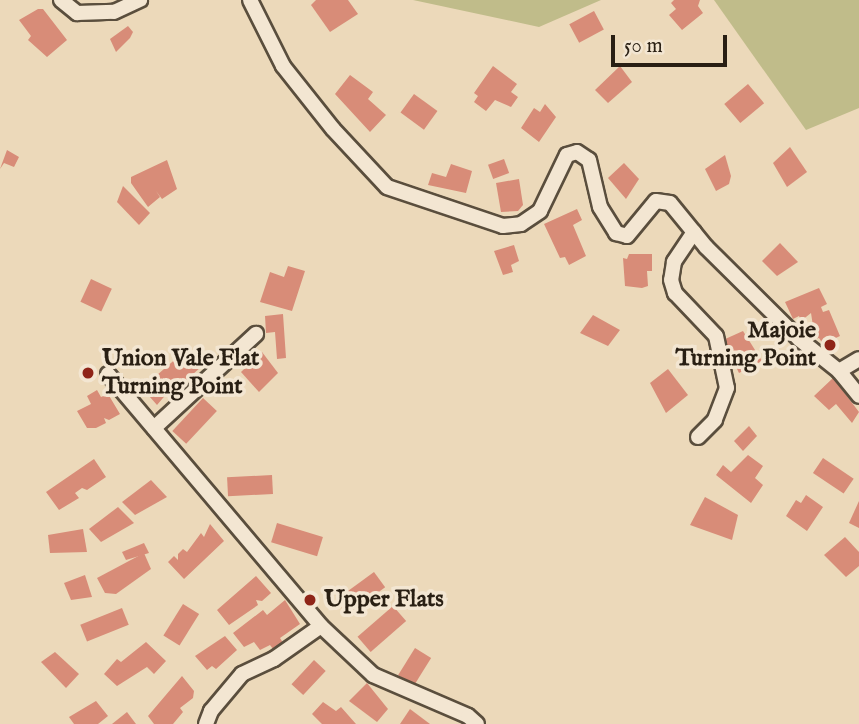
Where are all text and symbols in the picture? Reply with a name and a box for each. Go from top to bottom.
scale bar [614,21,730,65]
text: 50 m [624,33,663,60]
place label: Majoie Turning Point [675,317,816,373]
marker: Majoie Turning Point [822,337,838,353]
place label: Union Vale Flat Turning Point [102,345,259,401]
marker: Union Vale Flat Turning Point [80,365,96,381]
place label: Upper Flats [324,586,444,614]
marker: Upper Flats [302,592,318,608]

